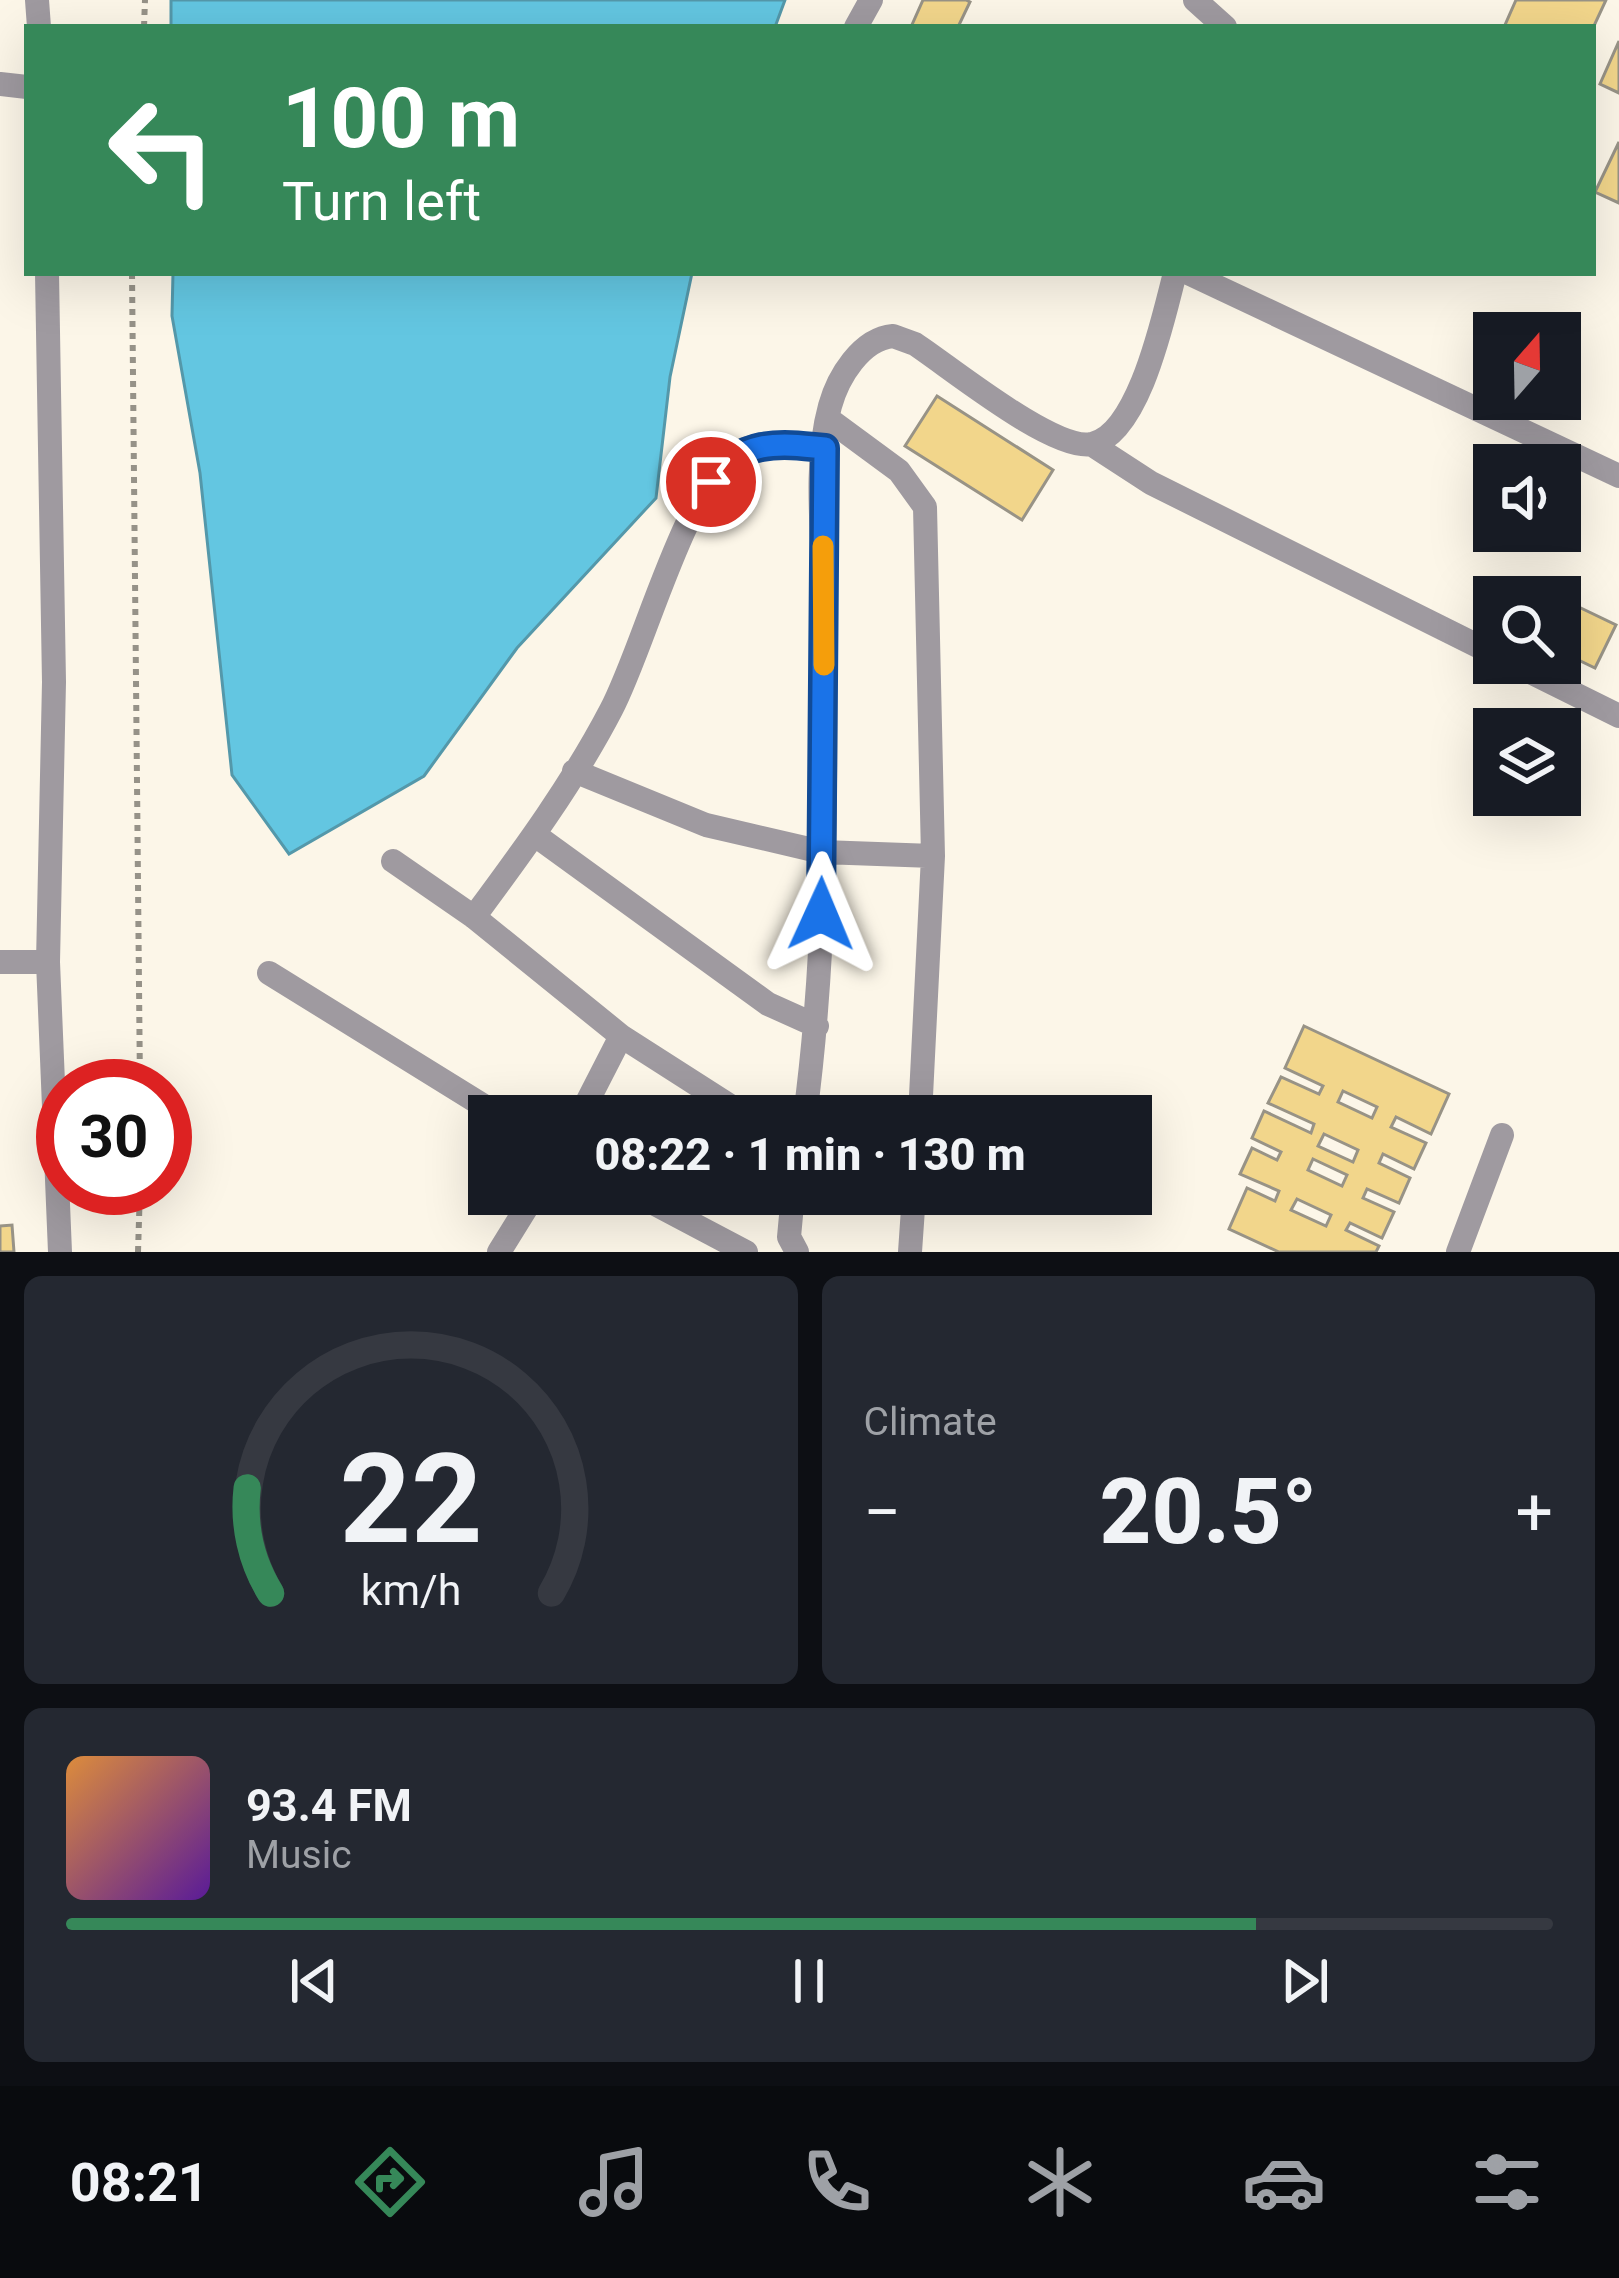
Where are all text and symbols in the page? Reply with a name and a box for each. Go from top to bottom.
text: 100 m [282,69,520,168]
icon: left [84,72,240,228]
text: Turn left [282,170,481,233]
north arrow [1473,312,1581,420]
map controls [1473,312,1581,816]
pin [660,431,762,533]
button: sound [1473,444,1581,552]
icon: arrive [678,449,744,515]
button: search [1473,576,1581,684]
button: layers [1473,708,1581,816]
position arrow [758,851,884,977]
speed limit sign: 30 [36,1059,192,1215]
text: 08:22 · 1 min · 130 m [594,1128,1026,1181]
text: Climate [864,1399,997,1445]
text: 22 [339,1426,482,1572]
text: 20.5° [1100,1460,1317,1565]
text: − [864,1474,901,1551]
text: + [1516,1474,1553,1551]
text: km/h [360,1565,461,1615]
text: 93.4 FM [246,1779,412,1832]
text: Music [246,1832,352,1878]
icon: previous [281,1948,347,2014]
icon: pause [776,1948,842,2014]
icon: next [1272,1948,1338,2014]
icon: directions [348,2140,432,2224]
icon: music [572,2140,656,2224]
icon: phone [795,2140,879,2224]
icon: climate [1018,2140,1102,2224]
icon: car [1242,2140,1326,2224]
icon: filters [1465,2140,1549,2224]
text: 08:21 [70,2151,209,2214]

